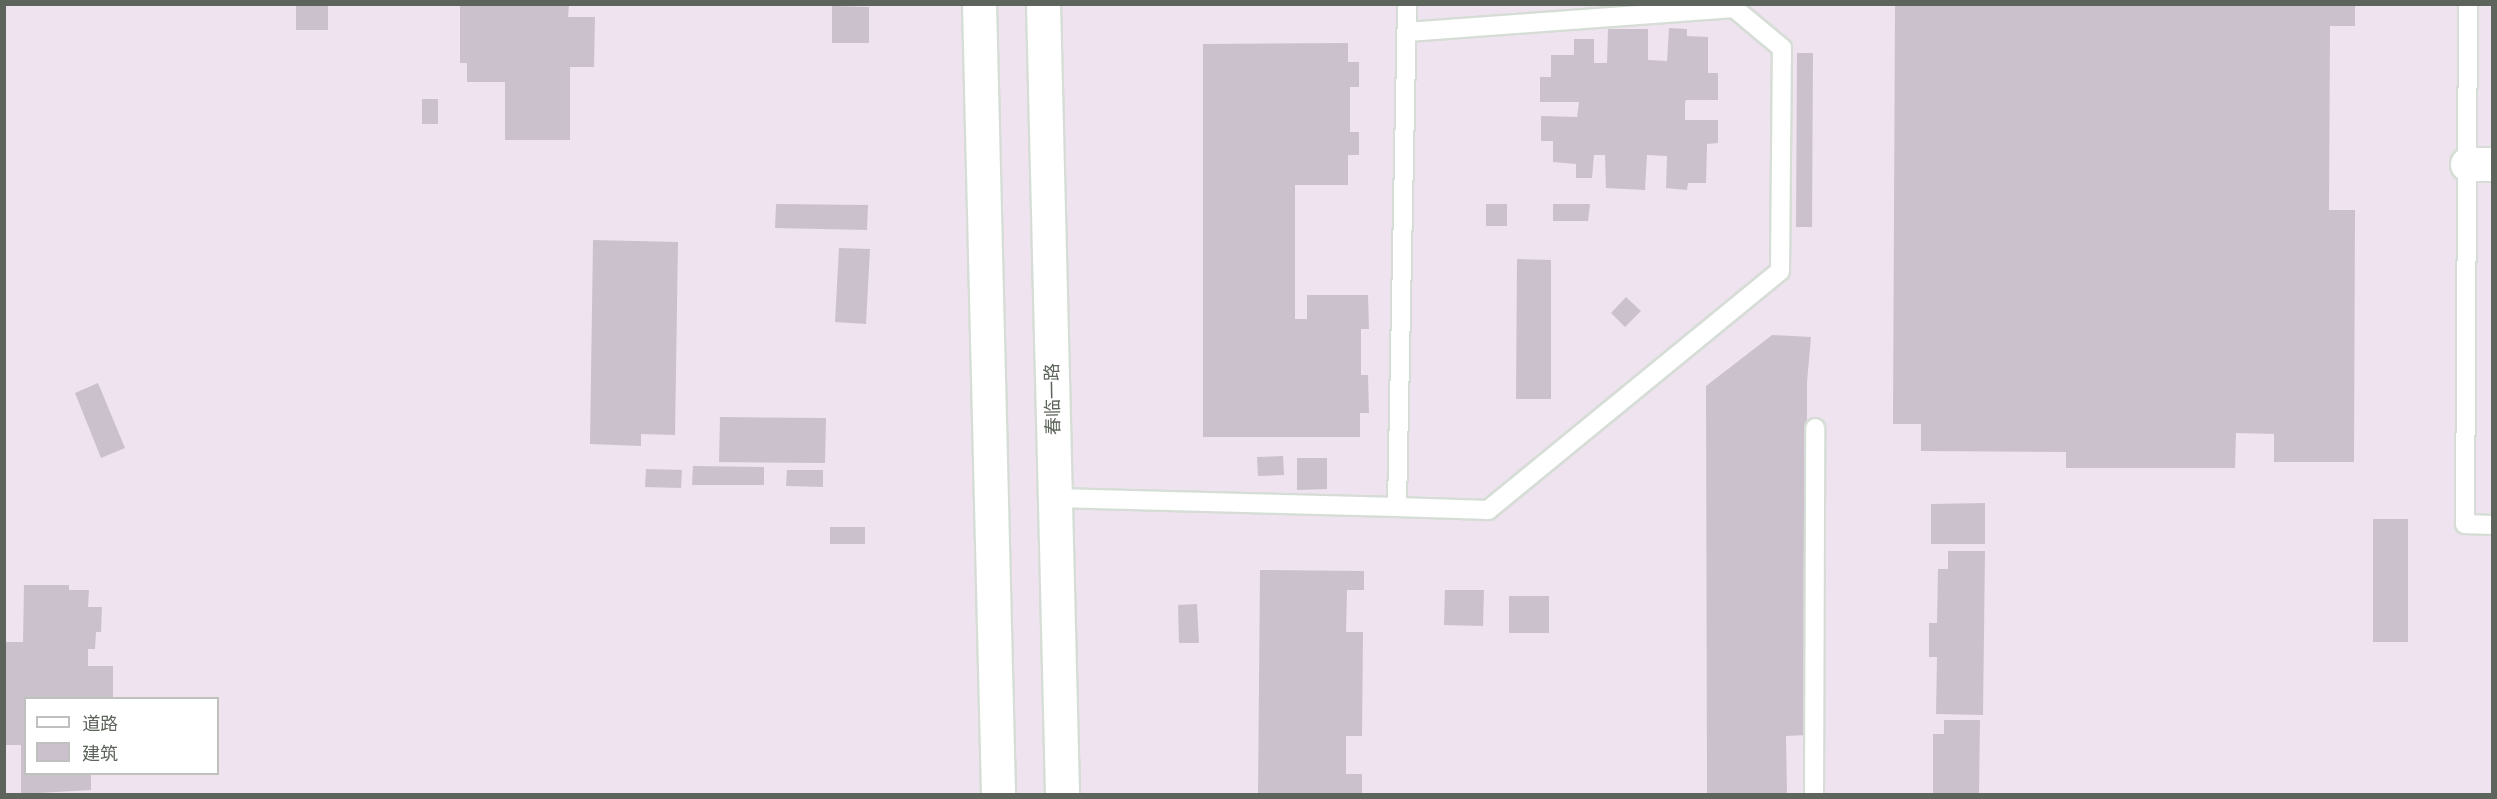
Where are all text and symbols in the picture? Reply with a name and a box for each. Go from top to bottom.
street label: 春临一路 [1042,363,1064,435]
legend [24,697,219,775]
text: 道路 [82,712,118,735]
text: 建筑 [82,742,118,765]

